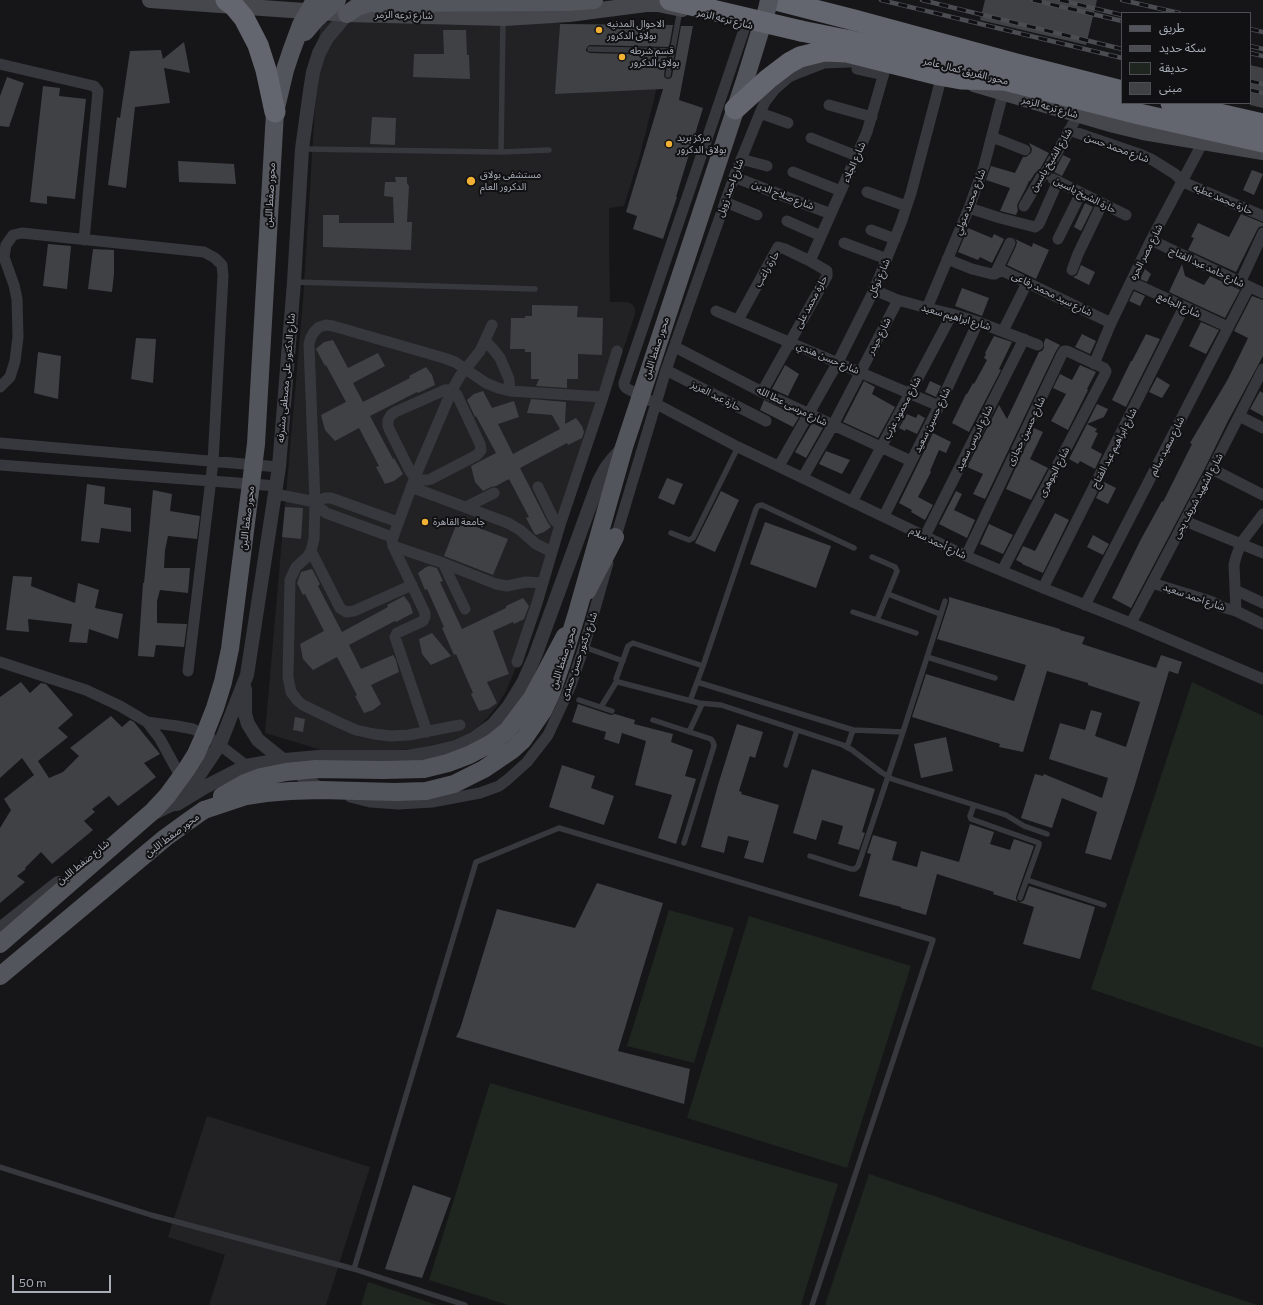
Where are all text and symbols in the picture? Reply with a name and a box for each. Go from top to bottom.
street label: شارع ترعه الزمر [696,6,754,32]
street label: شارع ترعه الزمر [375,8,433,22]
legend [1121,12,1251,104]
place label: الاحوال المدنيه بولاق الدكرور [607,18,664,42]
text: طريق [1159,20,1185,34]
marker: الاحوال المدنيه بولاق الدكرور [594,25,604,35]
text: سكة حديد [1159,40,1206,54]
place label: قسم شرطه بولاق الدكرور [630,45,679,68]
marker: قسم شرطه بولاق الدكرور [617,52,627,62]
street label: محور الفريق كمال عامر [922,55,1010,87]
text: حديقة [1159,60,1188,74]
text: مبنى [1159,80,1182,94]
street label: شارع ترعه الزمر [1021,93,1079,121]
street label: شارع الشيخ ياسين [1027,126,1075,194]
street label: شارع محمد حسن [1083,131,1151,165]
place label: مركز بريد بولاق الدكرور [677,132,726,156]
marker: مركز بريد بولاق الدكرور [664,139,674,149]
street label: شارع الجلاء [840,140,868,184]
street label: شارع احمد زويل [714,157,746,219]
street label: محور صفط اللبن [262,162,278,228]
street label: شارع محمد متولي [952,167,988,237]
place label: مستشفى بولاق الدكرور العام [480,169,541,192]
street label: حارة الشيخ ياسين [1052,174,1118,216]
marker: مستشفى بولاق الدكرور العام [465,175,477,187]
street label: شارع صلاح الدين [750,178,816,212]
street label: حارة محمد عطيه [1191,181,1255,217]
street label: شارع مصر الحره [1127,222,1165,282]
street label: شارع حامد عبد الفتاح [1168,244,1246,290]
street label: حارة راغب [752,249,782,289]
street label: شارع توكل [866,257,892,299]
street label: شارع سيد محمد رفاعى [1010,269,1094,319]
street label: حارة محمد على [792,274,830,330]
street label: شارع الجامع [1156,290,1202,320]
street label: شارع ابراهيم سعيد [920,301,992,333]
street label: شارع الدكتور على مصطفى مشرفه [274,313,298,443]
street label: محور صفط اللبن [640,315,672,381]
street label: شارع حيدر [865,315,893,357]
street label: شارع حسن هندي [795,339,861,377]
street label: شارع محمود عزب [880,375,924,441]
street label: حارة عبد العزيز [689,378,743,414]
street label: شارع مرسى عطا الله [755,384,829,428]
street label: شارع حسين سعيد [911,386,953,454]
street label: شارع حسين حجازى [1004,395,1048,467]
street label: شارع ادريس سعيد [953,403,995,473]
street label: شارع ابراهيم عبد الفتاح [1089,406,1139,490]
street label: شارع سعيد سالم [1147,415,1187,477]
street label: شارع الجوهرى [1036,445,1072,499]
street label: شارع الشهيد شريف يحى [1170,451,1226,541]
street label: محور صفط اللبن [237,485,257,551]
place label: جامعة القاهرة [433,516,485,528]
marker: جامعة القاهرة [420,517,430,527]
street label: شارع أحمد سلام [908,525,968,561]
street label: شارع احمد سعيد [1161,581,1227,613]
street label: شارع دكتور حسن حمدى [558,610,600,702]
street label: محور صفط اللبن [547,625,579,691]
street label: محور صفط اللبن [142,811,202,859]
street label: شارع صفط اللبن [54,837,112,887]
scale bar [14,1267,113,1293]
text: 50 m [19,1275,47,1289]

